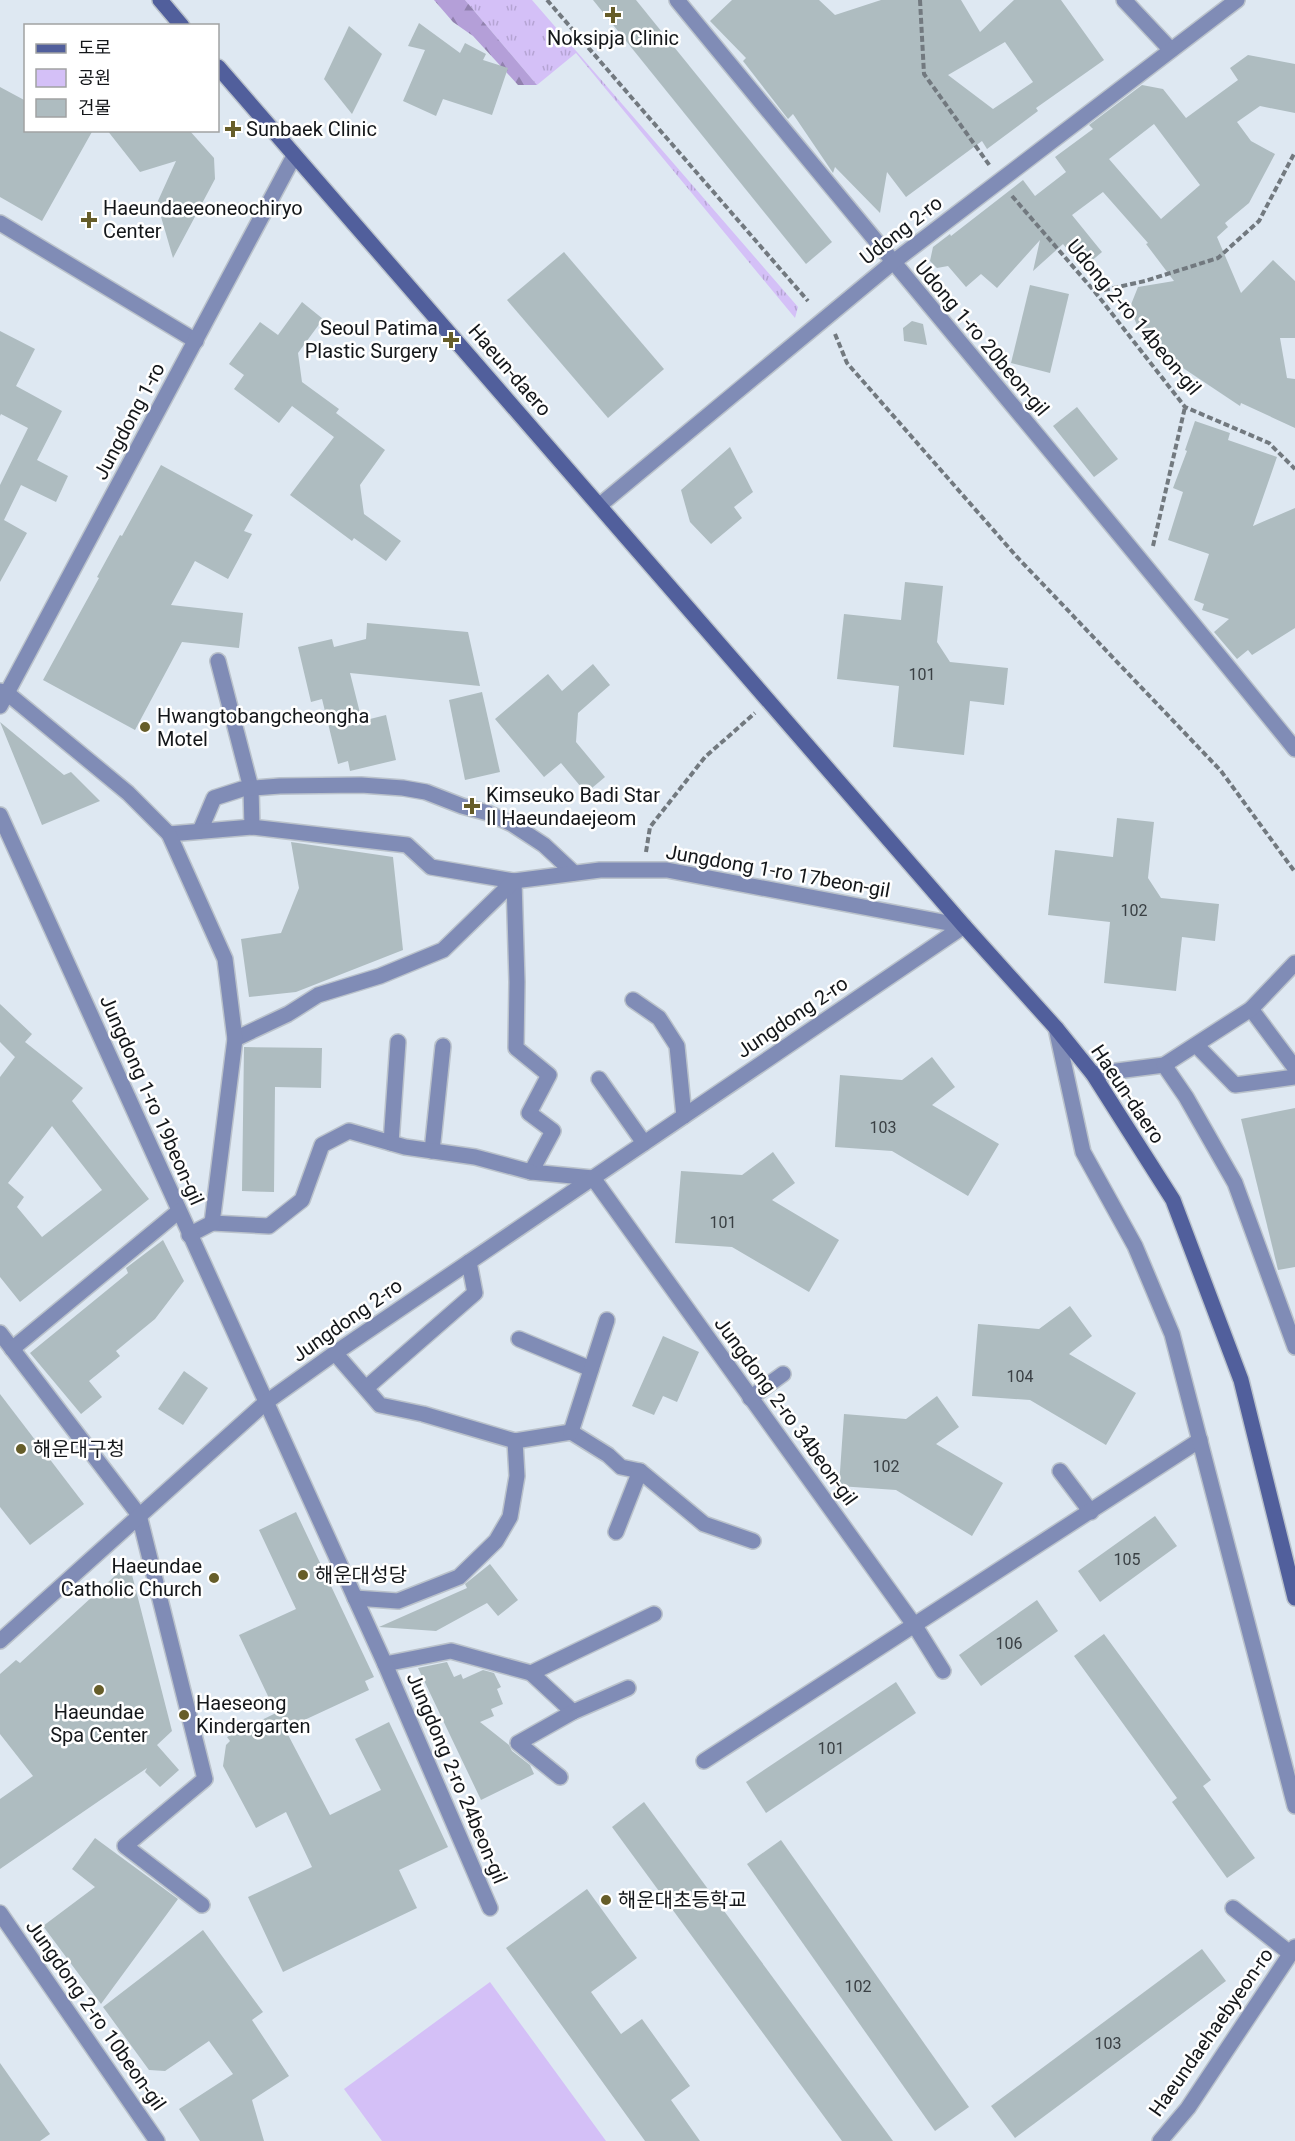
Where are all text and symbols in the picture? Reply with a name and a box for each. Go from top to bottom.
marker: Noksipja Clinic [604,6,622,24]
legend [24,24,219,132]
place label: Noksipja Clinic [547,26,679,50]
text: 도로 [78,37,111,58]
text: 공원 [78,67,111,88]
text: 건물 [78,97,111,118]
place label: Sunbaek Clinic [246,117,377,141]
marker: Sunbaek Clinic [224,120,242,138]
street label: Udong 2-ro [855,190,947,270]
place label: Haeundaeeoneochiryo Center [103,196,303,243]
marker: Haeundaeeoneochiryo Center [80,211,98,229]
street label: Udong 2-ro 14beon-gil [1062,234,1206,400]
street label: Udong 1-ro 20beon-gil [910,255,1054,421]
place label: Seoul Patima Plastic Surgery [305,316,439,363]
street label: Haeun-daero [464,319,556,421]
marker: Seoul Patima Plastic Surgery [442,331,460,349]
street label: Jungdong 1-ro [88,358,170,484]
house number: 101 [909,665,935,684]
place label: Hwangtobangcheongha Motel [157,704,369,751]
marker: Hwangtobangcheongha Motel [138,720,152,734]
place label: Kimseuko Badi Star Il Haeundaejeom [486,783,660,830]
marker: Kimseuko Badi Star Il Haeundaejeom [463,797,481,815]
street label: Jungdong 1-ro 17beon-gil [664,839,892,903]
house number: 102 [1121,901,1147,920]
street label: Jungdong 2-ro [732,971,852,1063]
street label: Jungdong 1-ro 19beon-gil [95,991,209,1209]
street label: Haeun-daero [1086,1040,1170,1148]
house number: 103 [870,1118,896,1137]
house number: 101 [710,1213,736,1232]
street label: Jungdong 2-ro [287,1273,407,1367]
street label: Jungdong 2-ro 34beon-gil [710,1312,862,1510]
house number: 104 [1007,1367,1033,1386]
place label: 해운대구청 [33,1437,125,1461]
marker: 해운대구청 [14,1442,28,1456]
house number: 102 [873,1457,899,1476]
house number: 105 [1114,1550,1140,1569]
place label: Haeundae Catholic Church [61,1554,202,1601]
place label: 해운대성당 [315,1563,407,1587]
marker: 해운대성당 [296,1568,310,1582]
marker: Haeundae Catholic Church [207,1571,221,1585]
house number: 106 [996,1634,1022,1653]
street label: Jungdong 2-ro 24beon-gil [402,1669,512,1887]
marker: Haeundae Spa Center [92,1683,106,1697]
place label: Haeseong Kindergarten [196,1691,311,1738]
place label: Haeundae Spa Center [50,1700,148,1747]
marker: Haeseong Kindergarten [177,1708,191,1722]
house number: 101 [818,1739,844,1758]
place label: 해운대초등학교 [618,1888,747,1912]
marker: 해운대초등학교 [599,1893,613,1907]
street label: Jungdong 2-ro 10beon-gil [21,1915,171,2115]
street label: Haeundaehaebyeon-ro [1144,1943,1278,2121]
house number: 102 [845,1977,871,1996]
house number: 103 [1095,2034,1121,2053]

